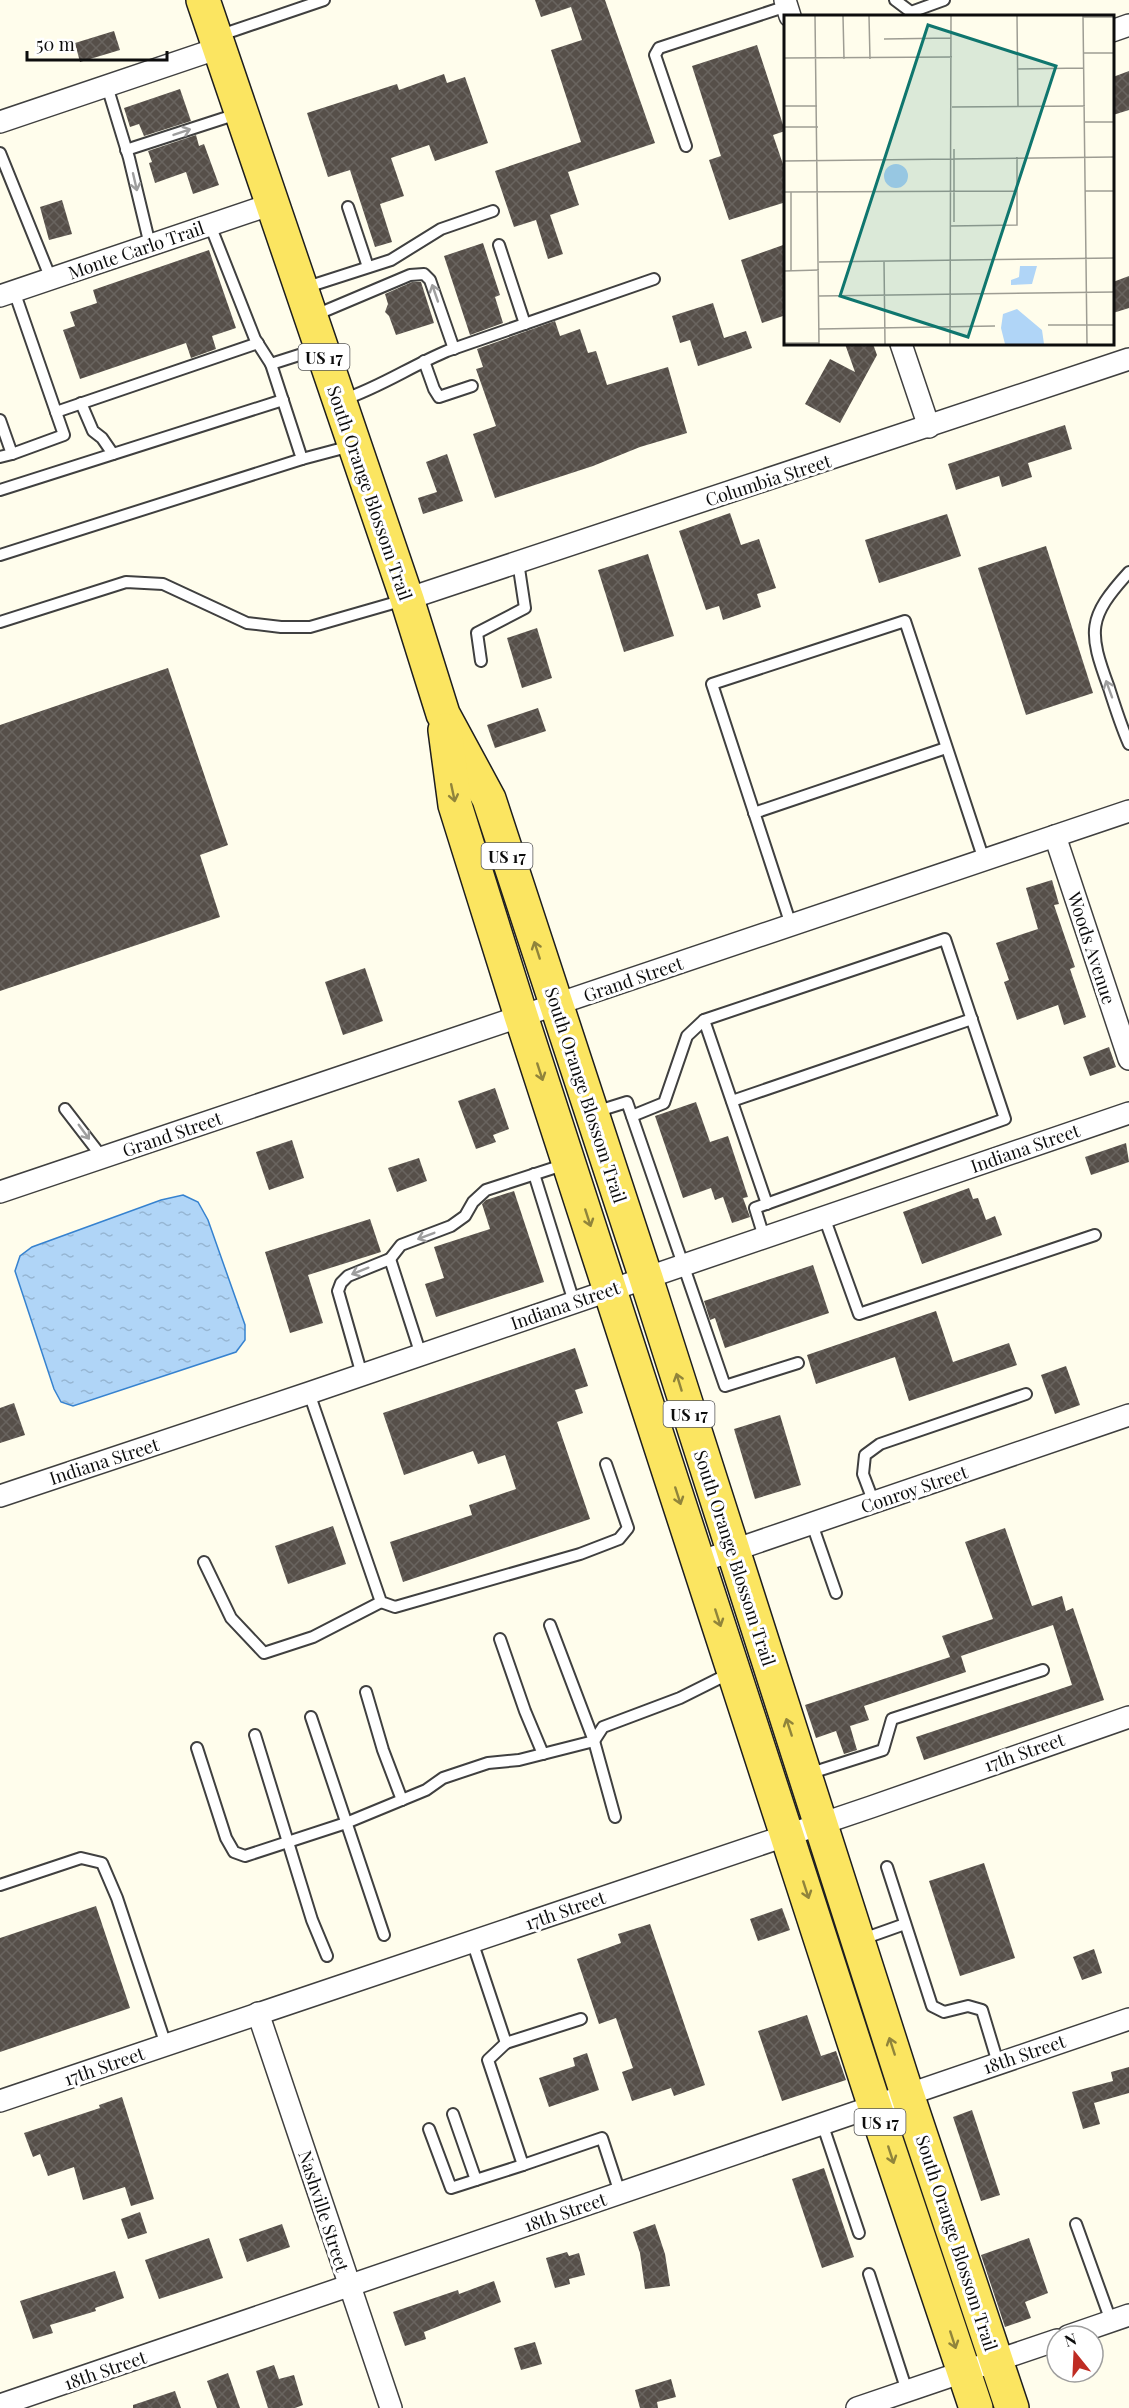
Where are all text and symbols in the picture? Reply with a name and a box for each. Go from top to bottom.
inset map [784,15,1114,345]
scale bar [27,24,166,62]
text: 50 m [36,32,75,56]
one-way arrow [172,125,191,136]
one-way arrow [129,172,141,191]
street label: Monte Carlo Trail [65,215,207,285]
one-way arrow [429,284,440,303]
road number: US 17 [298,344,350,370]
street label: South Orange Blossom Trail [322,382,418,604]
street label: Columbia Street [702,448,834,512]
one-way arrow [1103,680,1114,699]
one-way arrow [448,782,459,802]
road number: US 17 [482,843,532,869]
street label: Woods Avenue [1062,888,1121,1007]
one-way arrow [531,941,542,960]
street label: Grand Street [580,951,686,1007]
street label: South Orange Blossom Trail [540,984,632,1206]
one-way arrow [535,1062,546,1081]
street label: Grand Street [119,1106,225,1162]
street label: Indiana Street [967,1118,1083,1178]
one-way arrow [78,1124,90,1140]
one-way arrow [583,1208,594,1227]
one-way arrow [417,1231,435,1242]
one-way arrow [351,1266,370,1277]
street label: Indiana Street [507,1275,623,1335]
one-way arrow [673,1373,684,1392]
road number: US 17 [664,1401,714,1427]
street label: Indiana Street [46,1432,162,1490]
street label: South Orange Blossom Trail [689,1447,781,1669]
street label: Conroy Street [857,1459,971,1519]
one-way arrow [673,1486,684,1505]
one-way arrow [713,1608,724,1627]
one-way arrow [783,1718,794,1737]
street label: 17th Street [980,1727,1068,1777]
one-way arrow [801,1880,812,1899]
street label: 17th Street [521,1885,609,1935]
street label: 18th Street [980,2028,1069,2079]
one-way arrow [886,2037,897,2056]
street label: 17th Street [60,2041,148,2091]
road number: US 17 [854,2109,906,2135]
street label: South Orange Blossom Trail [911,2132,1003,2354]
one-way arrow [887,2145,898,2164]
street label: Nashville Street [293,2147,355,2275]
street label: 18th Street [521,2186,610,2237]
north arrow [1045,2324,1105,2384]
text: N [1061,2327,1079,2351]
one-way arrow [949,2330,960,2349]
street label: 18th Street [61,2344,150,2395]

